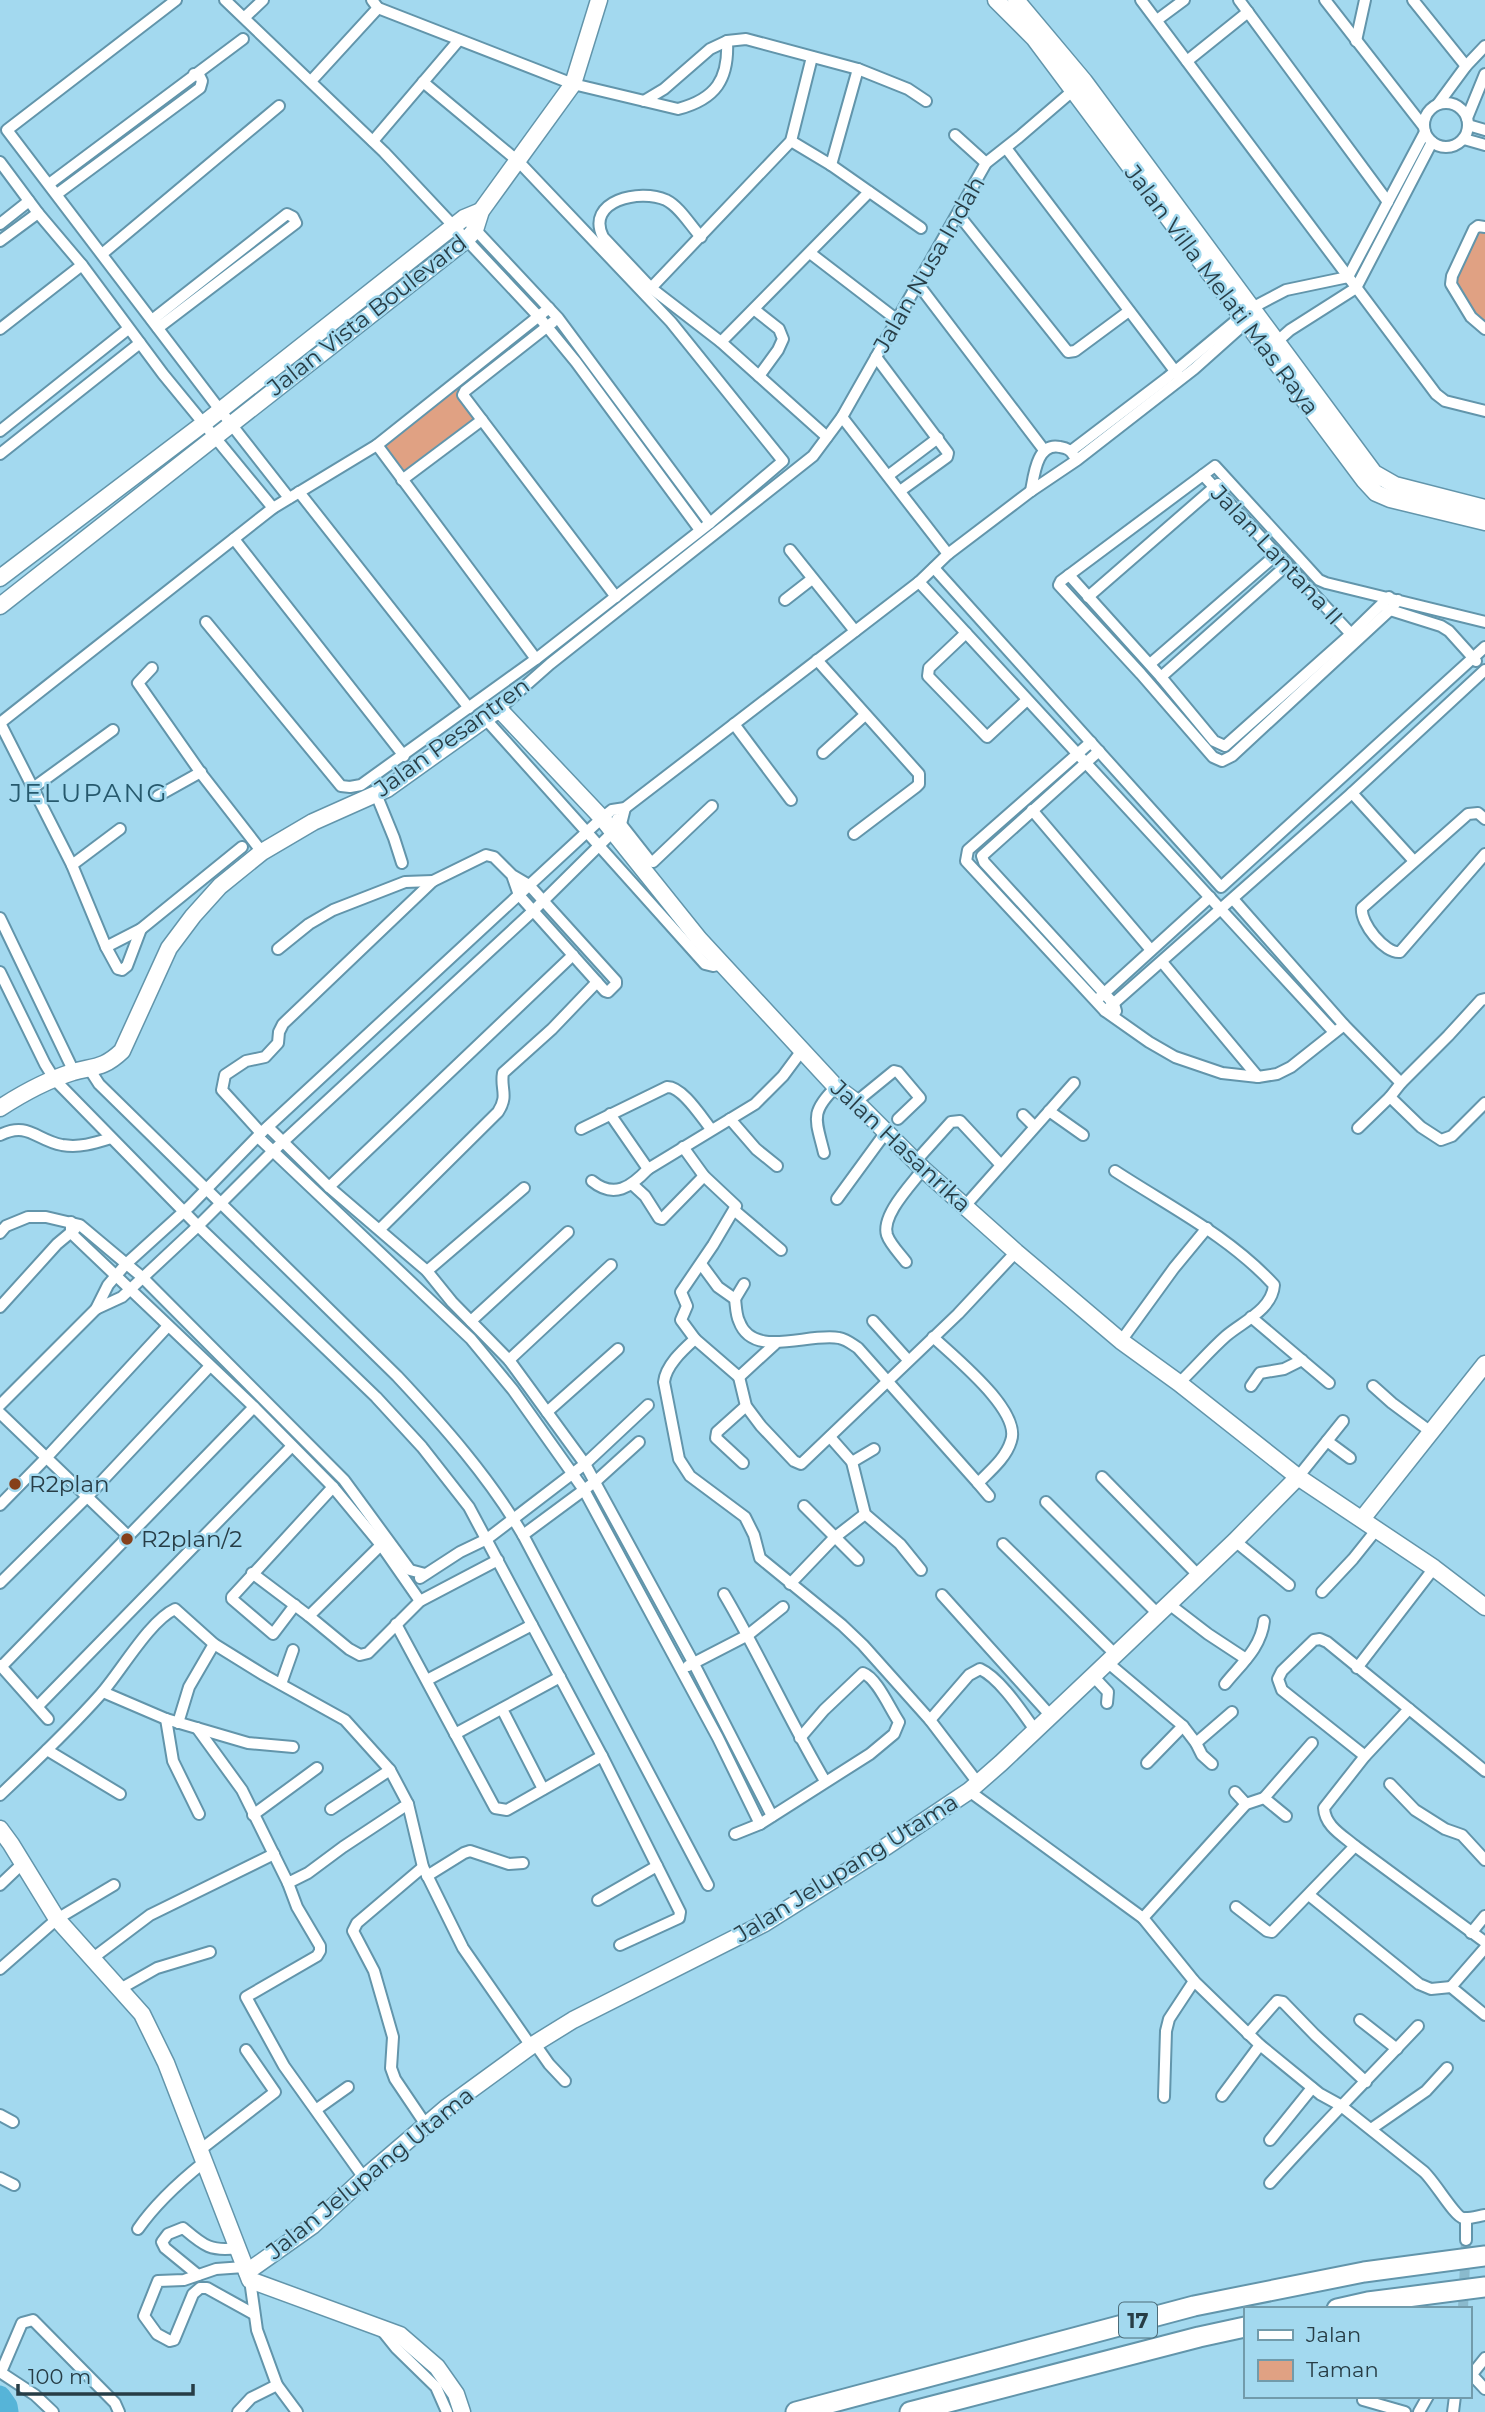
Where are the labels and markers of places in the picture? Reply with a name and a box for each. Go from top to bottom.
place label: R2plan [29,1470,110,1498]
marker: R2plan [7,1476,23,1492]
place label: R2plan/2 [141,1525,242,1553]
marker: R2plan/2 [119,1531,135,1547]

